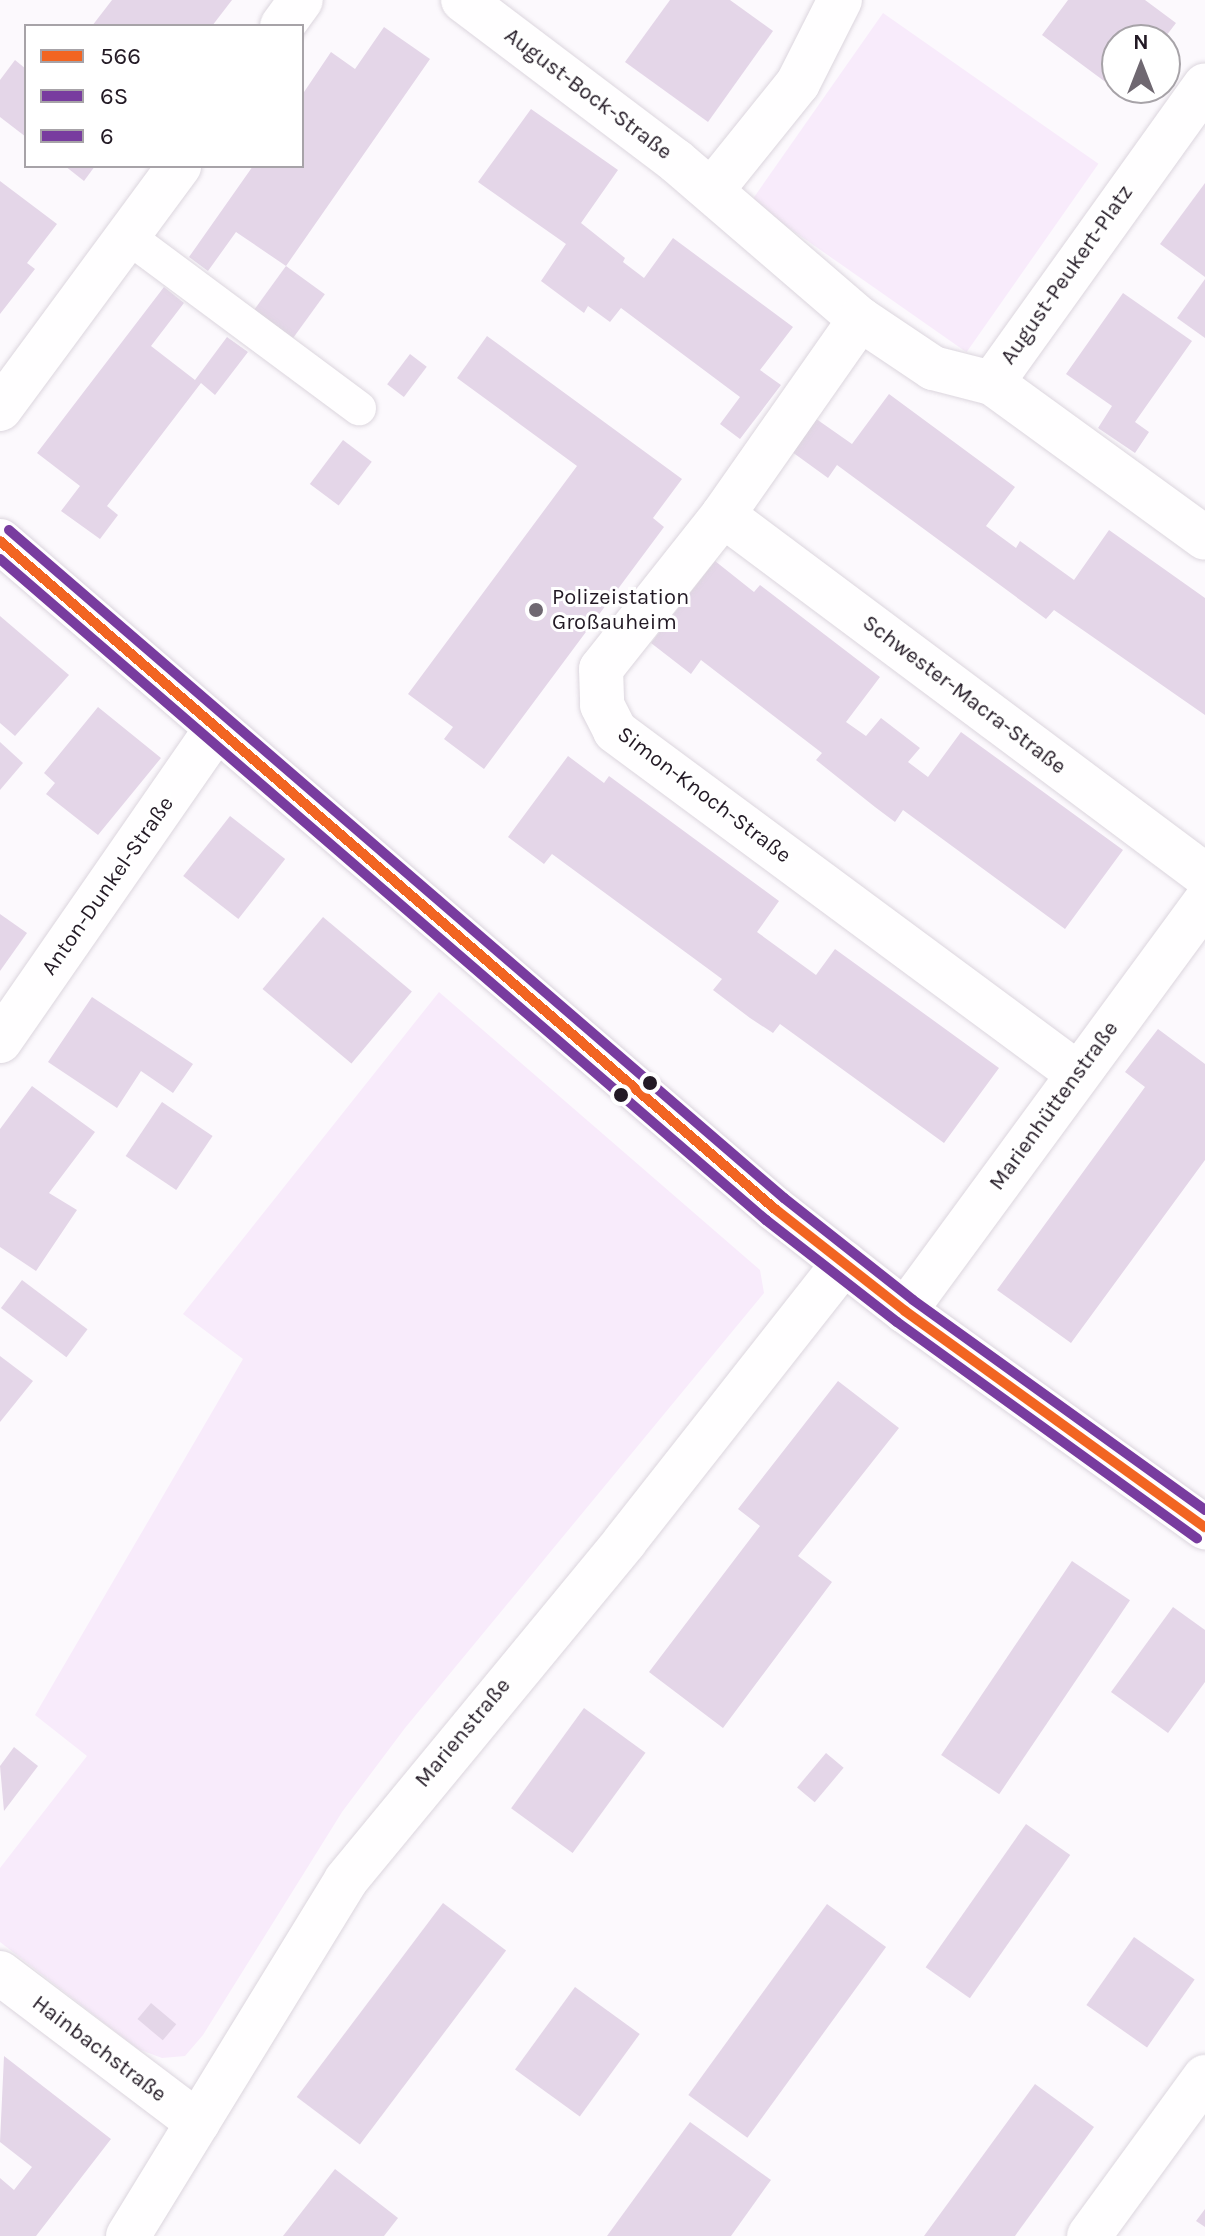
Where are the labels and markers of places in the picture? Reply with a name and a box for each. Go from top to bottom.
place label: Polizeistation Großauheim [552,584,689,636]
marker: Polizeistation Großauheim [527,601,545,619]
unlabelled marker [642,1075,658,1091]
unlabelled marker [613,1087,629,1103]

